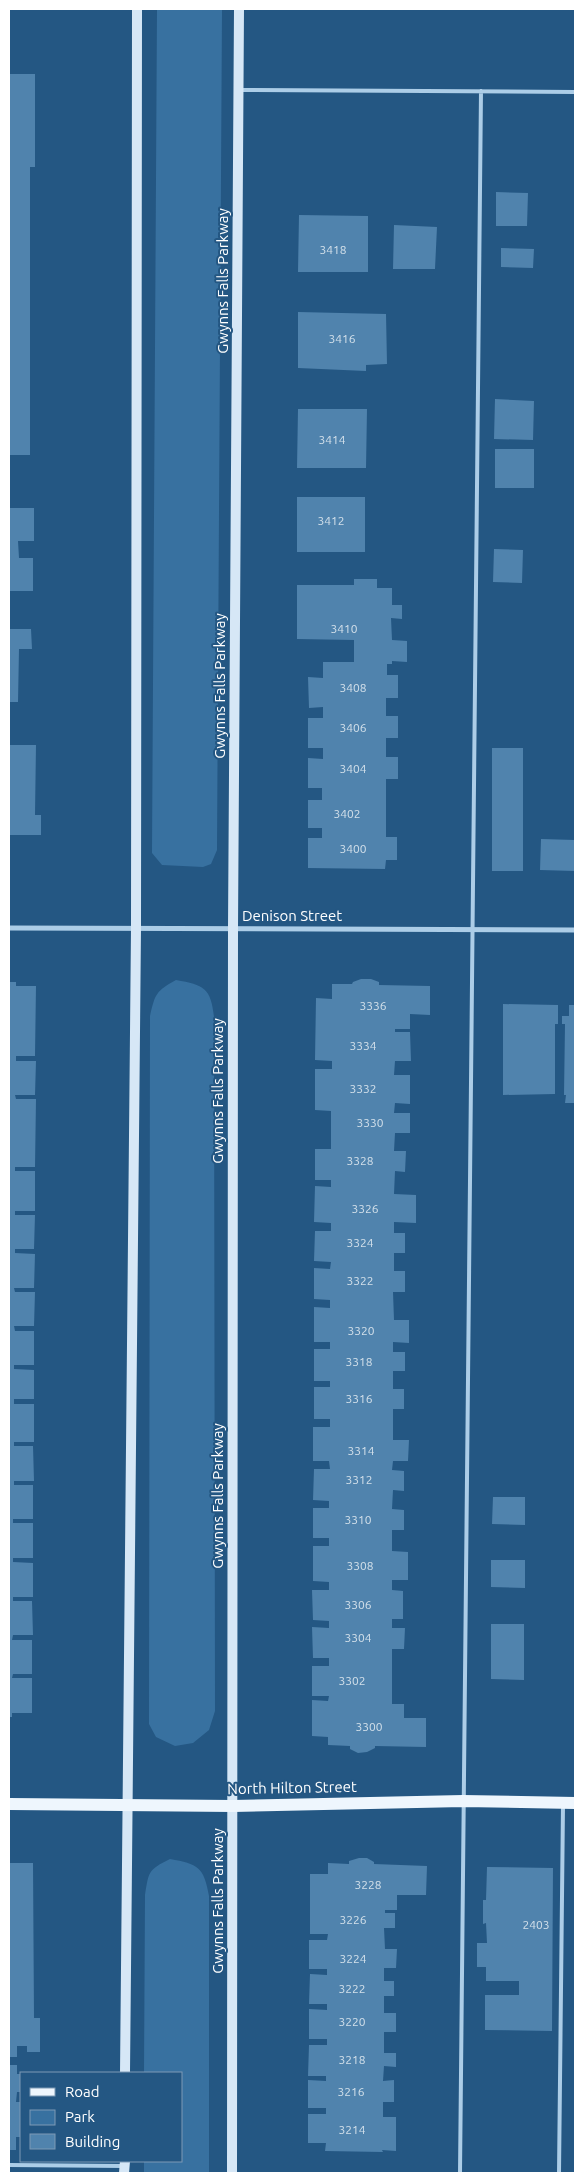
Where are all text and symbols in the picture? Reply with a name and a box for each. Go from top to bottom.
street label: Gwynns Falls Parkway [214,208,231,354]
house number: 3418 [319,243,347,256]
house number: 3416 [328,332,356,345]
house number: 3414 [318,433,346,446]
house number: 3412 [317,514,345,527]
street label: Gwynns Falls Parkway [211,613,228,759]
house number: 3410 [330,622,358,635]
house number: 3408 [339,681,367,694]
house number: 3406 [339,721,367,734]
house number: 3404 [339,762,367,775]
house number: 3402 [333,807,361,820]
house number: 3400 [339,842,367,855]
street label: Denison Street [242,907,342,924]
house number: 3336 [359,999,387,1012]
street label: Gwynns Falls Parkway [209,1018,226,1164]
house number: 3334 [349,1039,377,1052]
house number: 3332 [349,1082,377,1095]
house number: 3330 [356,1116,384,1129]
house number: 3328 [346,1154,374,1167]
house number: 3326 [351,1202,379,1215]
house number: 3324 [346,1236,374,1249]
house number: 3322 [346,1274,374,1287]
house number: 3320 [347,1324,375,1337]
house number: 3318 [345,1355,373,1368]
house number: 3316 [345,1392,373,1405]
street label: Gwynns Falls Parkway [209,1423,226,1569]
house number: 3314 [347,1444,375,1457]
house number: 3312 [345,1473,373,1486]
house number: 3310 [344,1513,372,1526]
house number: 3308 [346,1559,374,1572]
house number: 3306 [344,1598,372,1611]
house number: 3304 [344,1631,372,1644]
house number: 3302 [338,1674,366,1687]
house number: 3300 [355,1720,383,1733]
street label: North Hilton Street [227,1778,357,1797]
street label: Gwynns Falls Parkway [209,1828,226,1974]
house number: 3228 [354,1878,382,1891]
house number: 3226 [339,1913,367,1926]
house number: 2403 [522,1918,550,1931]
house number: 3224 [339,1952,367,1965]
house number: 3222 [338,1982,366,1995]
house number: 3220 [338,2015,366,2028]
house number: 3218 [338,2053,366,2066]
legend [20,2072,182,2162]
text: Road [65,2083,100,2100]
house number: 3216 [337,2085,365,2098]
text: Park [65,2108,95,2125]
house number: 3214 [338,2123,366,2136]
text: Building [65,2133,120,2150]

